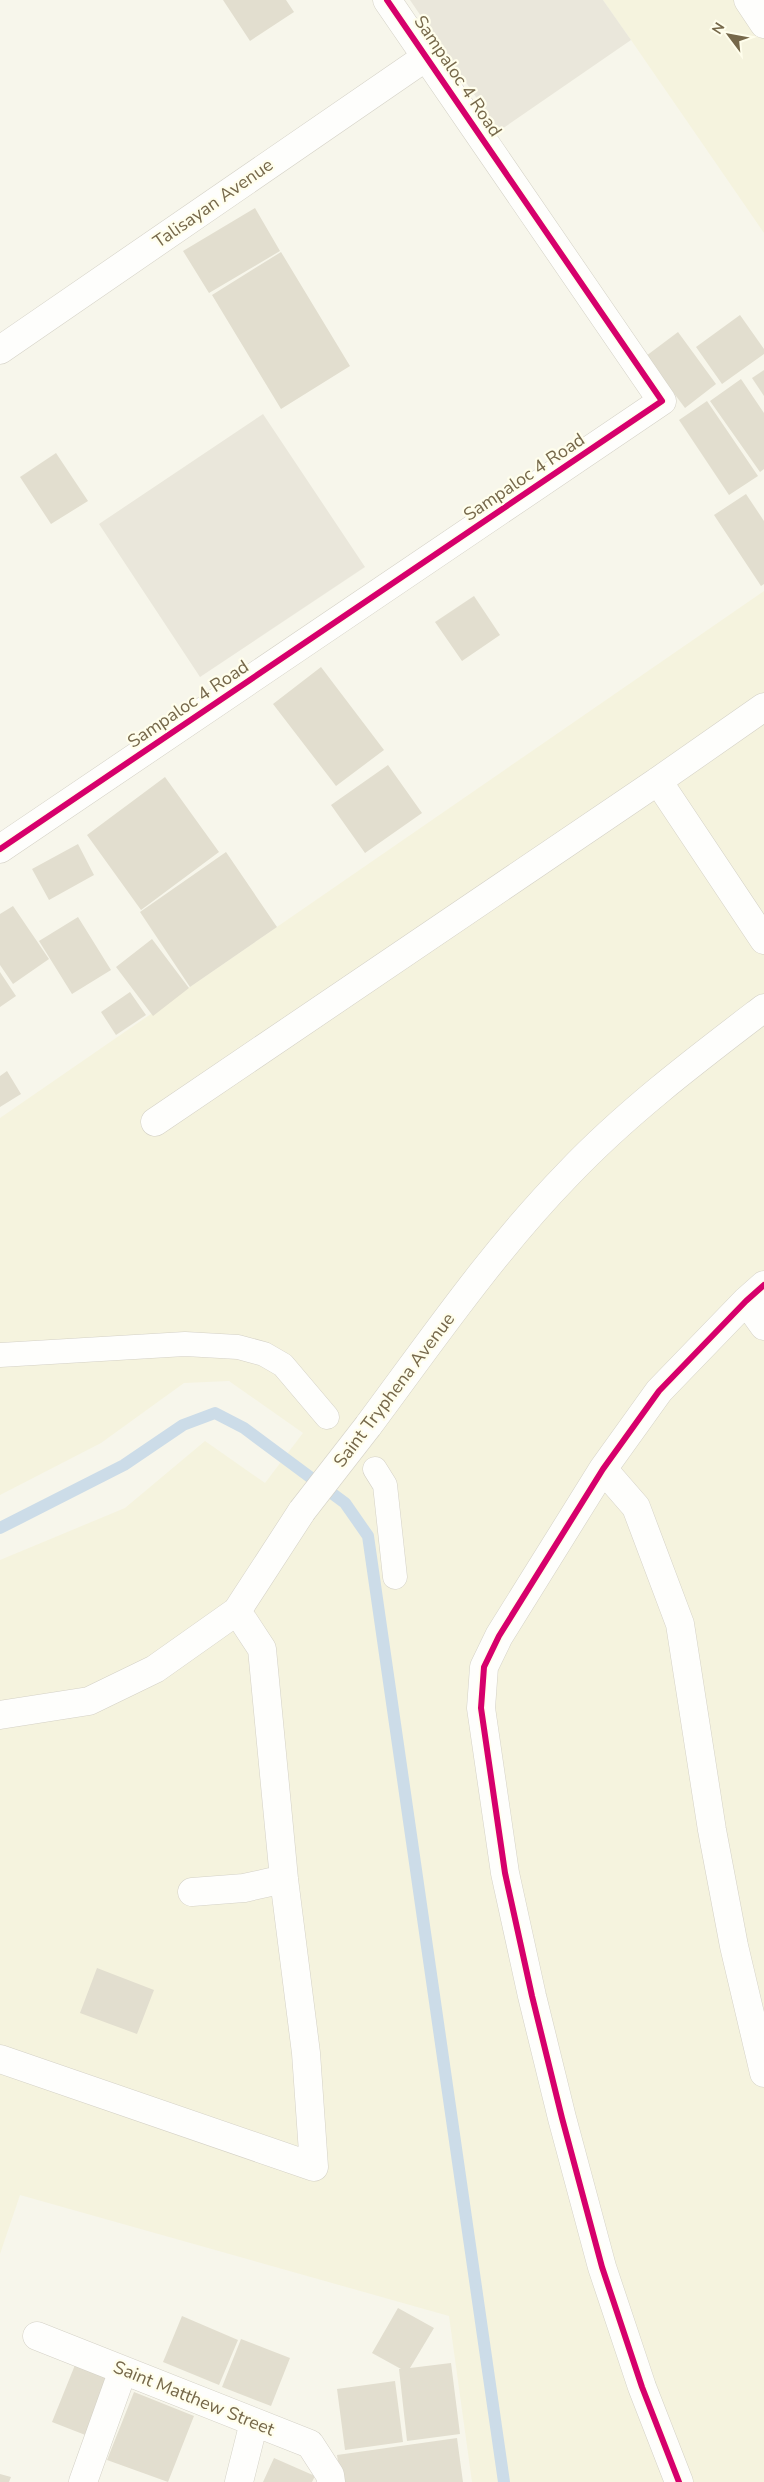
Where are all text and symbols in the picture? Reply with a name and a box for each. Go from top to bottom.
north arrow [704,10,754,60]
street label: Sampaloc 4 Road [408,11,508,141]
text: N [708,19,729,38]
street label: Talisayan Avenue [148,153,278,253]
street label: Sampaloc 4 Road [459,427,589,527]
street label: Sampaloc 4 Road [123,654,253,754]
street label: Saint Tryphena Avenue [328,1308,460,1472]
street label: Saint Matthew Street [110,2355,279,2442]

